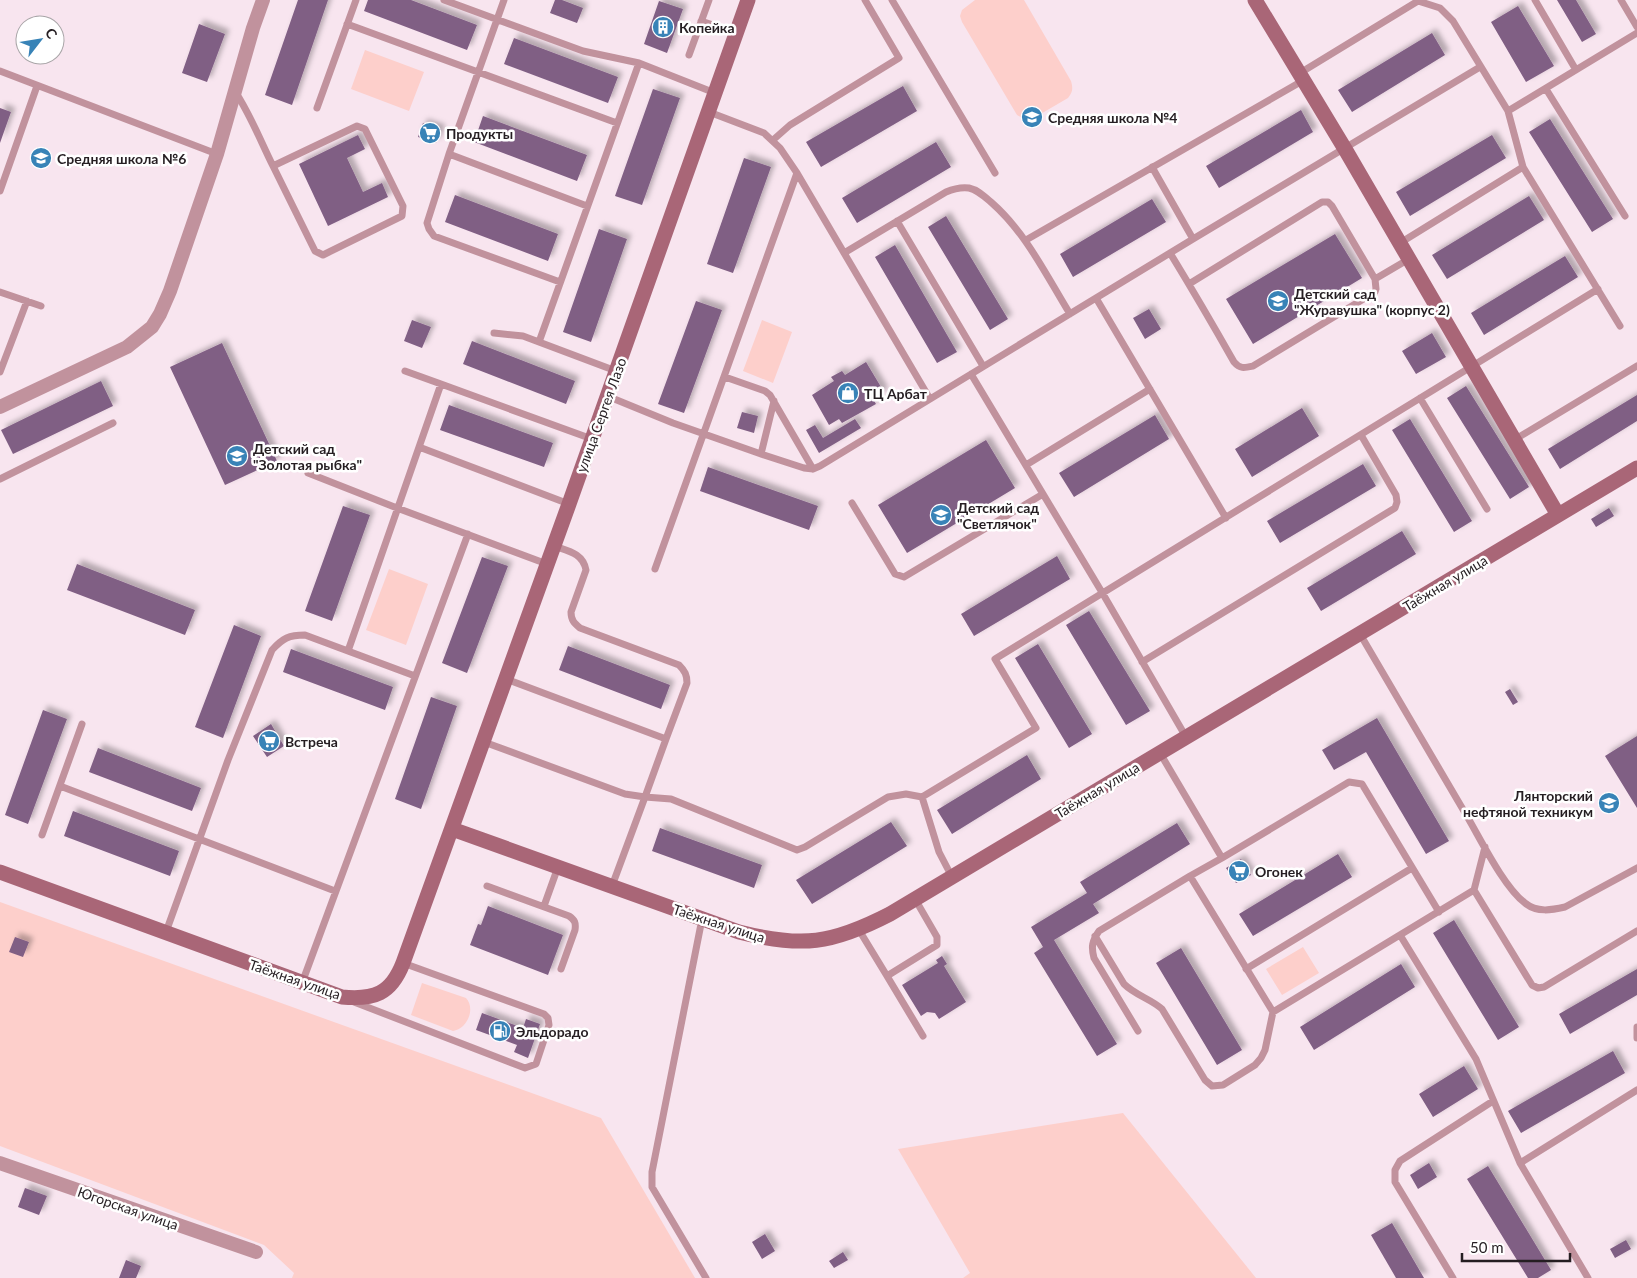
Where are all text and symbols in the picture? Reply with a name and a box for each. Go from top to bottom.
north arrow [15,15,65,65]
building icon: Копейка [651,15,675,39]
place label: Копейка [679,19,735,36]
text: С [42,25,62,42]
school or university icon: Средняя школа №4 [1020,105,1044,129]
place label: Средняя школа №4 [1048,109,1177,126]
supermarket icon: Продукты [418,121,442,145]
place label: Продукты [446,125,513,142]
school or university icon: Средняя школа №6 [29,146,53,170]
place label: Средняя школа №6 [57,150,186,167]
place label: Детский сад "Журавушка" (корпус 2) [1294,285,1450,318]
school or university icon: Детский сад "Журавушка" (корпус 2) [1266,289,1290,313]
street label: улица Сергея Лазо [572,355,630,475]
shop icon: ТЦ Арбат [836,381,860,405]
place label: ТЦ Арбат [864,385,928,402]
place label: Детский сад "Золотая рыбка" [253,440,362,473]
school or university icon: Детский сад "Золотая рыбка" [225,444,249,468]
place label: Детский сад "Светлячок" [957,499,1039,532]
school or university icon: Детский сад "Светлячок" [929,503,953,527]
street label: Таёжная улица [1400,551,1490,615]
supermarket icon: Встреча [257,729,281,753]
place label: Встреча [285,733,338,750]
street label: Таёжная улица [1052,758,1142,822]
place label: Лянторский нефтяной техникум [1463,787,1593,820]
school or university icon: Лянторский нефтяной техникум [1597,791,1621,815]
supermarket icon: Огонек [1227,859,1251,883]
place label: Огонек [1255,863,1303,880]
street label: Таёжная улица [671,900,767,946]
street label: Таёжная улица [247,955,343,1003]
fuel station icon: Эльдорадо [488,1019,512,1043]
place label: Эльдорадо [516,1023,588,1040]
street label: Югорская улица [75,1183,181,1233]
scale bar [1462,1230,1570,1262]
text: 50 m [1470,1238,1504,1256]

